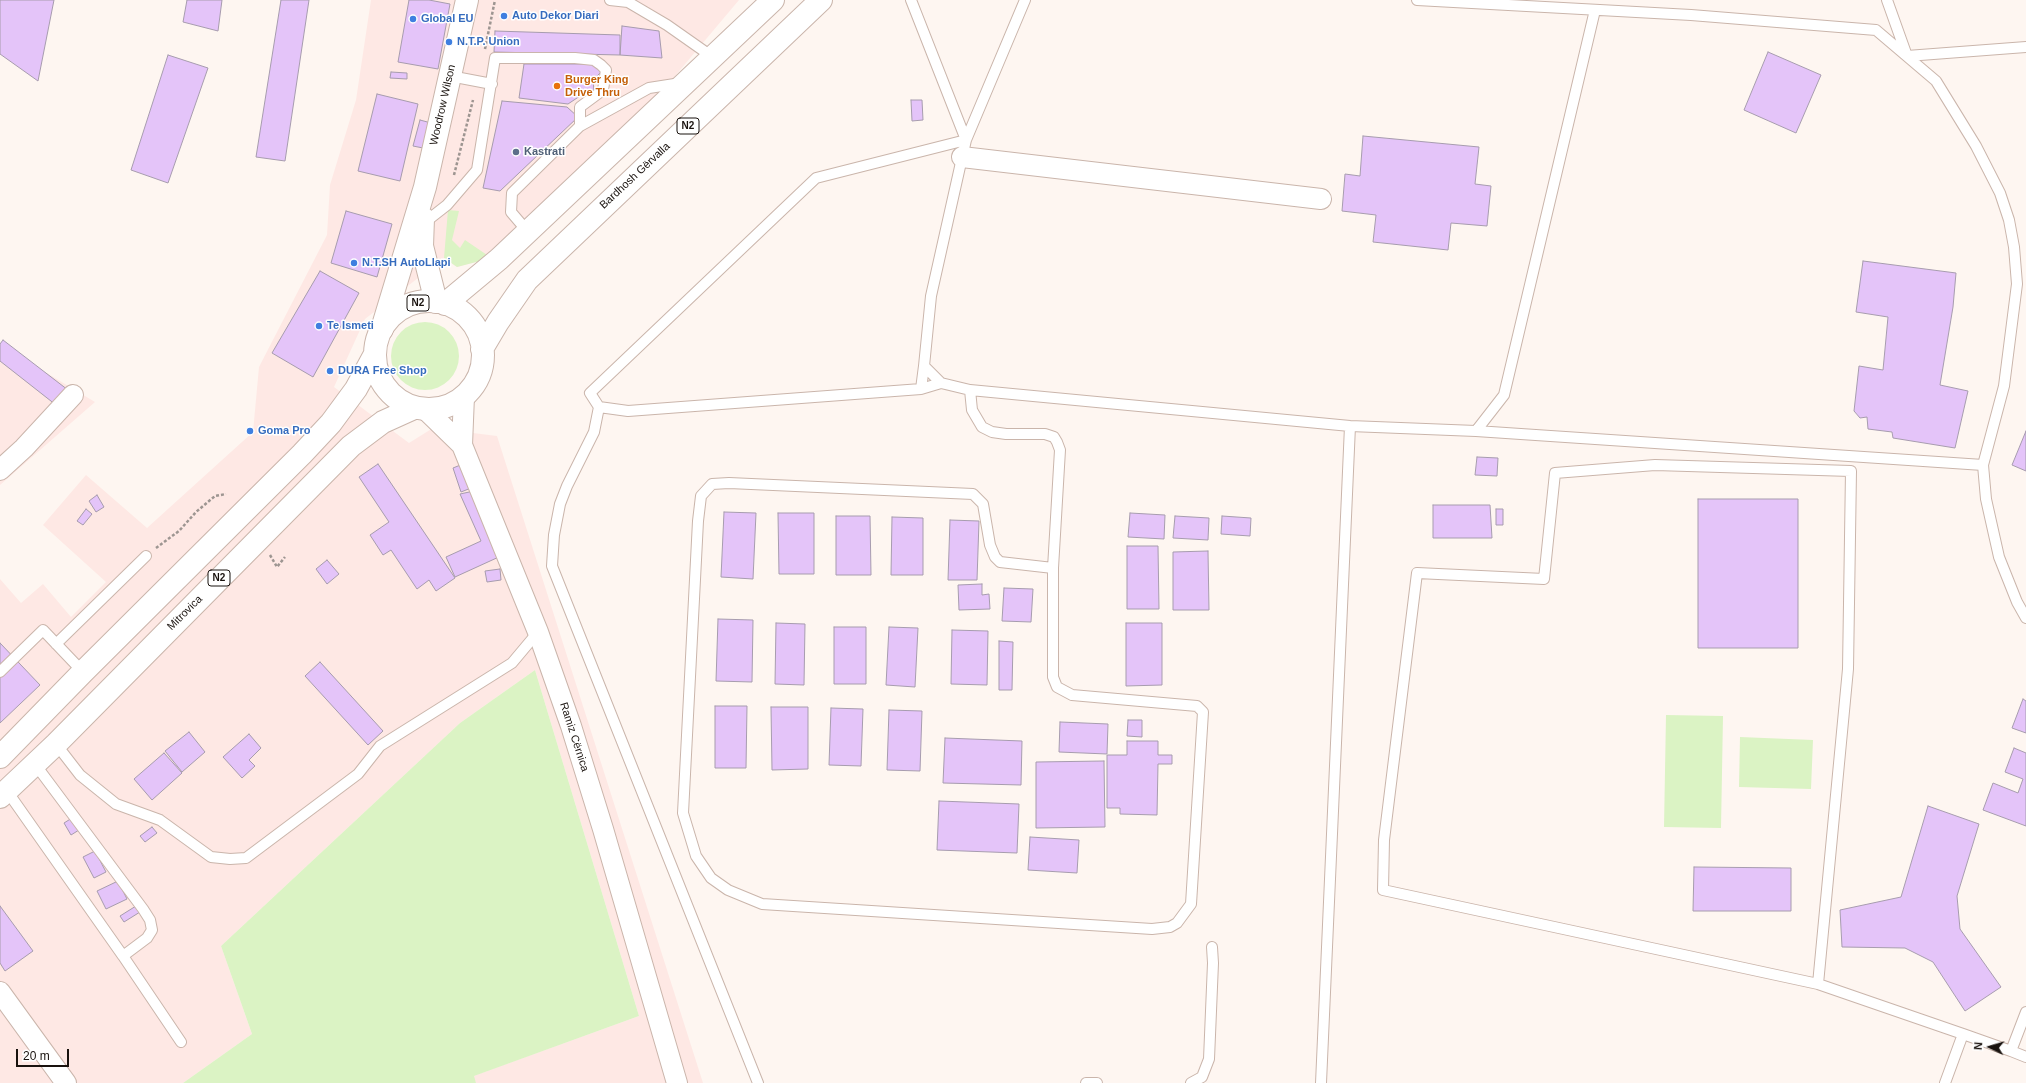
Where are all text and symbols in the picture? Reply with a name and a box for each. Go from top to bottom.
place label: Auto Dekor Diari [512,9,599,23]
marker: Auto Dekor Diari [499,11,509,21]
place label: Global EU [421,12,474,26]
marker: Global EU [408,14,418,24]
place label: N.T.P. Union [457,35,520,49]
marker: N.T.P. Union [444,37,454,47]
street label: Woodrow Wilson [427,63,459,147]
place label: Burger King Drive Thru [565,73,629,99]
marker: Burger King Drive Thru [552,81,562,91]
road number: N2 [677,118,699,134]
street label: Bardhosh Gërvalla [597,140,673,212]
place label: Kastrati [524,145,565,159]
marker: Kastrati [511,147,521,157]
place label: N.T.SH AutoLlapi [362,256,451,270]
marker: N.T.SH AutoLlapi [349,258,359,268]
road number: N2 [407,295,429,311]
place label: Te Ismeti [327,319,374,333]
marker: Te Ismeti [314,321,324,331]
place label: DURA Free Shop [338,364,427,378]
marker: DURA Free Shop [325,366,335,376]
place label: Goma Pro [258,424,311,438]
marker: Goma Pro [245,426,255,436]
road number: N2 [208,570,230,586]
street label: Mitrovica [165,593,205,633]
street label: Ramiz Cërnica [557,701,591,773]
north arrow [1970,1027,2010,1067]
scale bar [18,1041,71,1067]
text: N [1972,1041,1984,1050]
text: 20 m [23,1049,50,1063]

